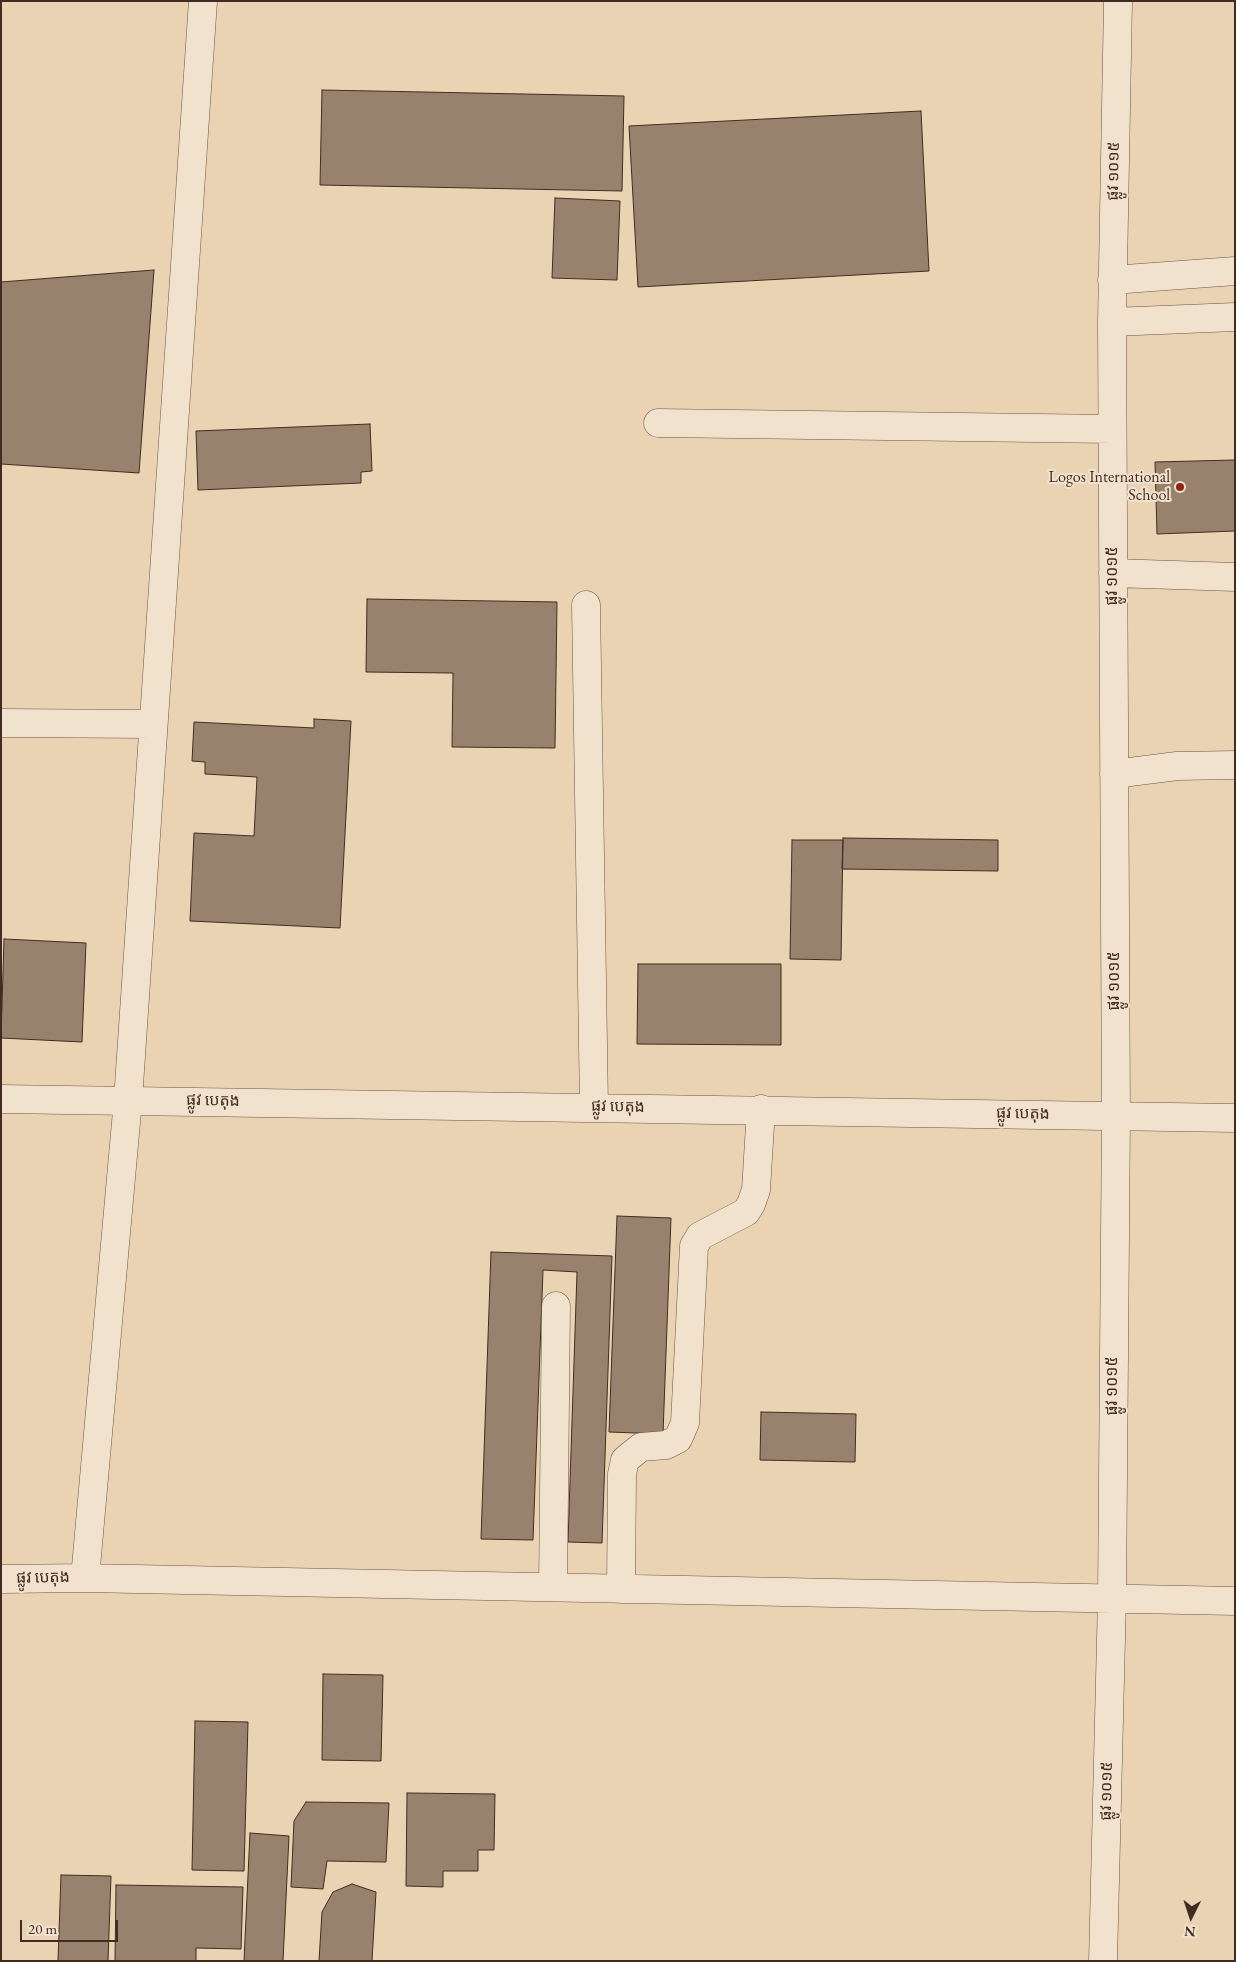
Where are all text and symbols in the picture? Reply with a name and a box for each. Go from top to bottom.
street label: ផ្លូវ ១០១៥ [1104,141,1124,201]
place label: Logos International School [1049,468,1170,506]
marker: Logos International School [1174,481,1186,493]
street label: ផ្លូវ ១០១៥ [1103,546,1123,606]
street label: ផ្លូវ ១០១៥ [1105,951,1125,1011]
street label: ផ្លូវ បេតុង [186,1091,240,1111]
street label: ផ្លូវ បេតុង [591,1097,645,1117]
street label: ផ្លូវ បេតុង [996,1104,1050,1124]
street label: ផ្លូវ ១០១៥ [1103,1356,1123,1416]
street label: ផ្លូវ បេតុង [16,1568,70,1588]
street label: ផ្លូវ ១០១៥ [1097,1761,1117,1821]
north arrow [1166,1892,1216,1942]
scale bar [22,1910,120,1942]
text: 20 m [28,1919,57,1938]
text: N [1184,1923,1196,1941]

